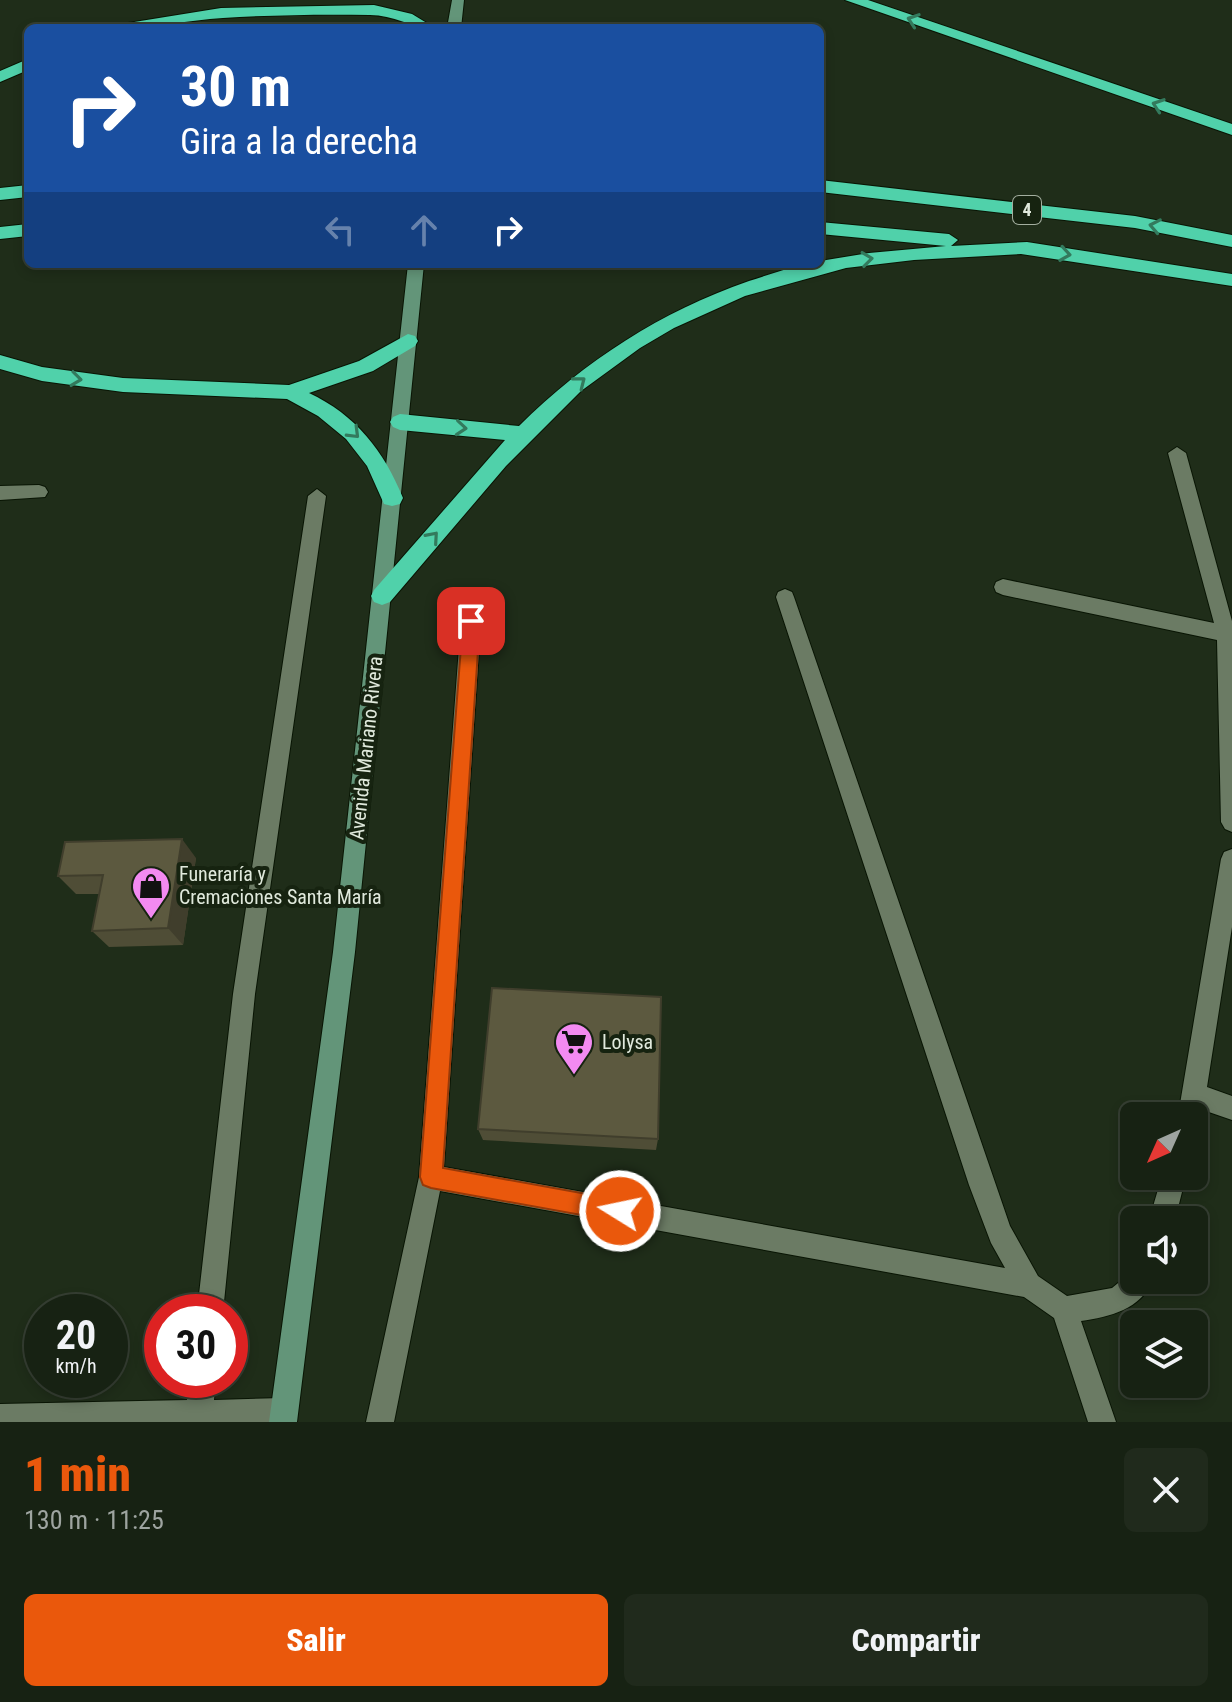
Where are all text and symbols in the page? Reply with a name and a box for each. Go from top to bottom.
one-way arrow [906,13,920,30]
text: 30 m [180,54,291,120]
icon: right [48,56,152,160]
one-way arrow [1152,98,1166,114]
text: Gira a la derecha [180,121,418,163]
road number: 4 [1013,196,1041,224]
icon: left [318,208,362,252]
icon: ahead [402,208,446,252]
icon: right [486,208,530,252]
one-way arrow [1149,218,1163,235]
one-way arrow [1058,245,1071,262]
one-way arrow [861,251,874,268]
one-way arrow [69,370,83,387]
one-way arrow [571,377,585,392]
one-way arrow [455,419,468,436]
one-way arrow [345,424,359,438]
one-way arrow [423,531,438,546]
pin [437,587,505,655]
icon: arrive [449,599,493,643]
street label: Avenida Mariano Rivera [344,655,388,841]
place label: Funeraría y Cremaciones Santa María [179,862,382,909]
shop icon: Funeraría y Cremaciones Santa María [130,865,172,920]
supermarket icon: Lolysa [553,1021,595,1076]
place label: Lolysa [602,1030,653,1054]
north arrow [1120,1102,1208,1190]
map controls [1120,1102,1208,1398]
position arrow [578,1169,662,1253]
button: sound [1120,1206,1208,1294]
speed limit sign: 30 [144,1294,248,1398]
button: layers [1120,1310,1208,1398]
text: 20 [56,1312,96,1359]
text: km/h [55,1354,97,1378]
text: 1 min [24,1446,131,1503]
button: close [1124,1448,1208,1532]
text: 130 m · 11:25 [24,1505,164,1535]
button: Salir [24,1594,608,1686]
button: Compartir [624,1594,1208,1686]

